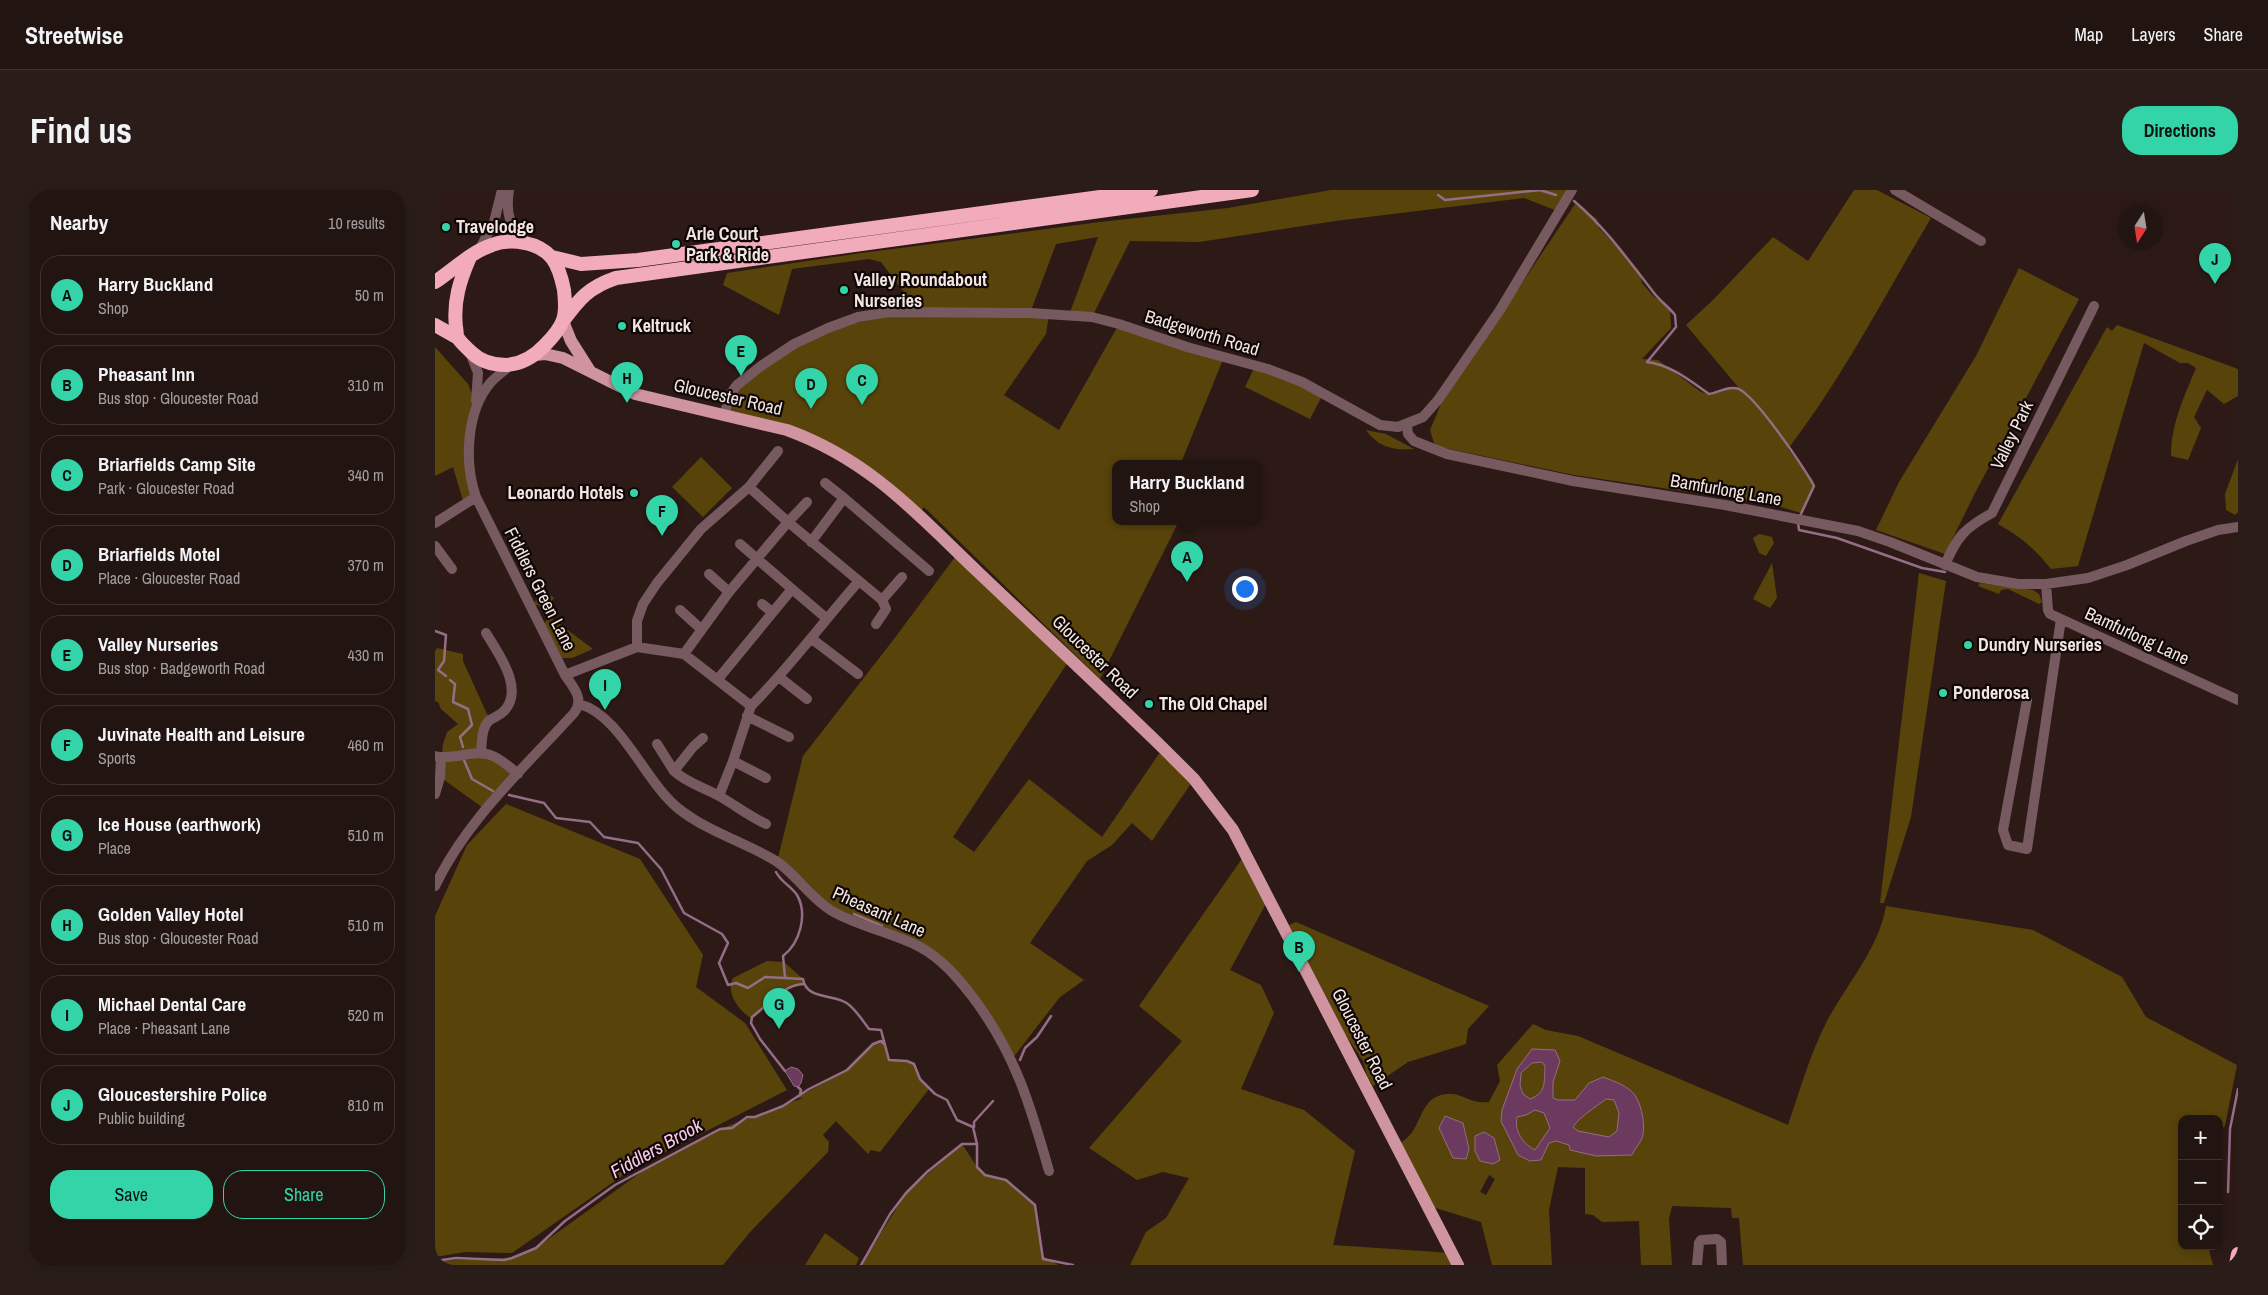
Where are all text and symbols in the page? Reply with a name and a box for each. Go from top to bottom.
text: Streetwise [25,19,123,51]
text: Map [2075,22,2103,47]
text: Layers [2131,22,2176,47]
text: Share [2204,22,2243,47]
button: Directions [2122,106,2238,155]
text: Find us [30,107,132,154]
north arrow [2118,205,2163,250]
text: Nearby [50,208,108,237]
text: 10 results [328,212,385,234]
place label: Travelodge [456,214,534,239]
marker: Travelodge [440,221,452,233]
place label: Arle Court Park & Ride [686,221,769,267]
marker: Arle Court Park & Ride [670,238,682,250]
pin: J [2199,243,2231,284]
place label: Valley Roundabout Nurseries [854,267,987,313]
text: Harry Buckland [98,271,213,297]
text: A [62,284,72,306]
text: 50 m [355,284,384,306]
marker: Valley Roundabout Nurseries [838,284,850,296]
text: Shop [98,297,129,319]
street label: Badgeworth Road [1142,303,1262,362]
place label: Keltruck [632,313,692,338]
marker: Keltruck [616,320,628,332]
pin: E [725,335,757,376]
text: Pheasant Inn [98,361,195,387]
pin: H [611,362,643,403]
pin: C [846,364,878,405]
pin: D [795,368,827,409]
street label: Gloucester Road [671,372,785,421]
text: B [62,374,72,396]
text: 310 m [348,374,384,396]
text: Bus stop · Gloucester Road [98,387,258,409]
street label: Valley Park [1984,396,2039,473]
text: Briarfields Camp Site [98,451,256,477]
popup [1112,460,1262,525]
text: C [62,464,72,486]
text: 340 m [348,464,384,486]
street label: Bamfurlong Lane [1669,467,1784,512]
text: Harry Buckland [1129,469,1245,495]
text: Park · Gloucester Road [98,477,234,499]
place label: Leonardo Hotels [508,480,624,505]
marker: Leonardo Hotels [628,487,640,499]
pin: F [646,495,678,536]
text: Shop [1129,495,1160,517]
street label: Fiddlers Green Lane [499,523,582,655]
text: Briarfields Motel [98,541,220,567]
pin: A [1171,541,1203,582]
text: D [62,554,72,576]
text: 370 m [348,554,384,576]
text: Place · Gloucester Road [98,567,240,589]
your location [1232,576,1258,602]
street label: Bamfurlong Lane [2081,600,2193,671]
street label: Gloucester Road [1047,609,1144,704]
text: Valley Nurseries [98,631,218,657]
place label: Dundry Nurseries [1978,632,2102,657]
marker: Dundry Nurseries [1962,639,1974,651]
text: E [63,644,71,666]
text: 430 m [348,644,384,666]
text: Bus stop · Badgeworth Road [98,657,265,679]
pin: I [589,669,621,710]
place label: Ponderosa [1953,680,2030,705]
marker: Ponderosa [1937,687,1949,699]
place label: The Old Chapel [1159,691,1267,716]
marker: The Old Chapel [1143,698,1155,710]
text: Juvinate Health and Leisure [98,721,305,747]
text: F [63,734,71,756]
text: 460 m [348,734,384,756]
text: Sports [98,747,136,769]
text: Ice House (earthwork) [98,811,261,837]
text: G [62,824,72,846]
text: 510 m [348,824,384,846]
text: Place [98,837,131,859]
street label: Pheasant Lane [829,880,930,943]
text: Golden Valley Hotel [98,901,243,927]
text: H [62,914,72,936]
text: 510 m [348,914,384,936]
text: Bus stop · Gloucester Road [98,927,258,949]
pin: B [1283,931,1315,972]
street label: Gloucester Road [1326,984,1399,1094]
pin: G [763,988,795,1029]
text: Michael Dental Care [98,991,246,1017]
text: I [65,1004,69,1026]
text: 520 m [348,1004,384,1026]
text: Place · Pheasant Lane [98,1017,230,1039]
text: Gloucestershire Police [98,1081,267,1107]
text: J [63,1094,71,1116]
text: 810 m [348,1094,384,1116]
text: Public building [98,1107,185,1129]
water label: Fiddlers Brook [605,1111,708,1184]
map controls [2178,1115,2223,1250]
button: + [2178,1115,2223,1160]
button: − [2178,1160,2223,1205]
button: Save [50,1170,213,1219]
button: Share [223,1170,385,1219]
button: locate [2178,1205,2223,1250]

